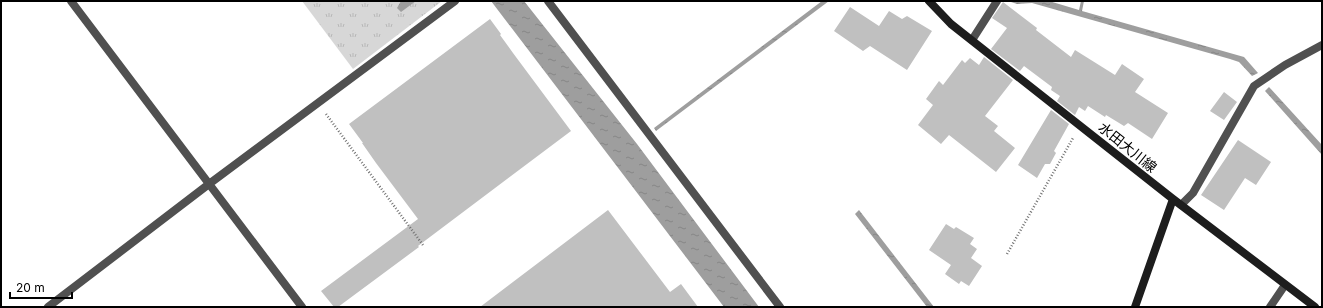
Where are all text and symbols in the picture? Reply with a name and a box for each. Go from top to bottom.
street label: 水田大川線 [1095,118,1161,176]
scale bar [10,274,72,300]
text: 20 m [16,280,45,295]

